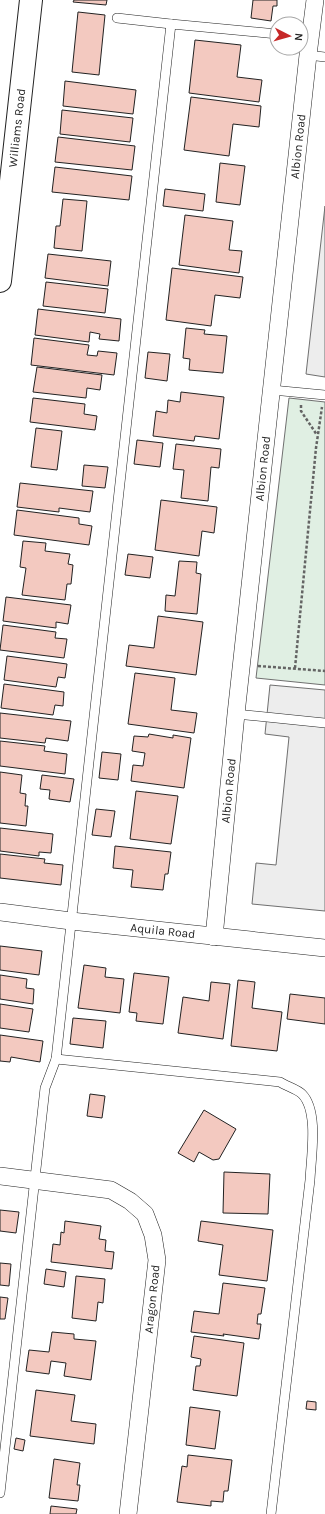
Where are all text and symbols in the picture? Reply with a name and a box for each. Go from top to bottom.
north arrow [269,16,309,56]
text: N [292,32,305,42]
street label: Williams Road [6,88,28,168]
street label: Albion Road [288,113,309,180]
street label: Albion Road [252,435,273,502]
street label: Albion Road [218,758,239,824]
street label: Aquila Road [130,920,196,941]
street label: Aragon Road [141,1264,163,1334]

